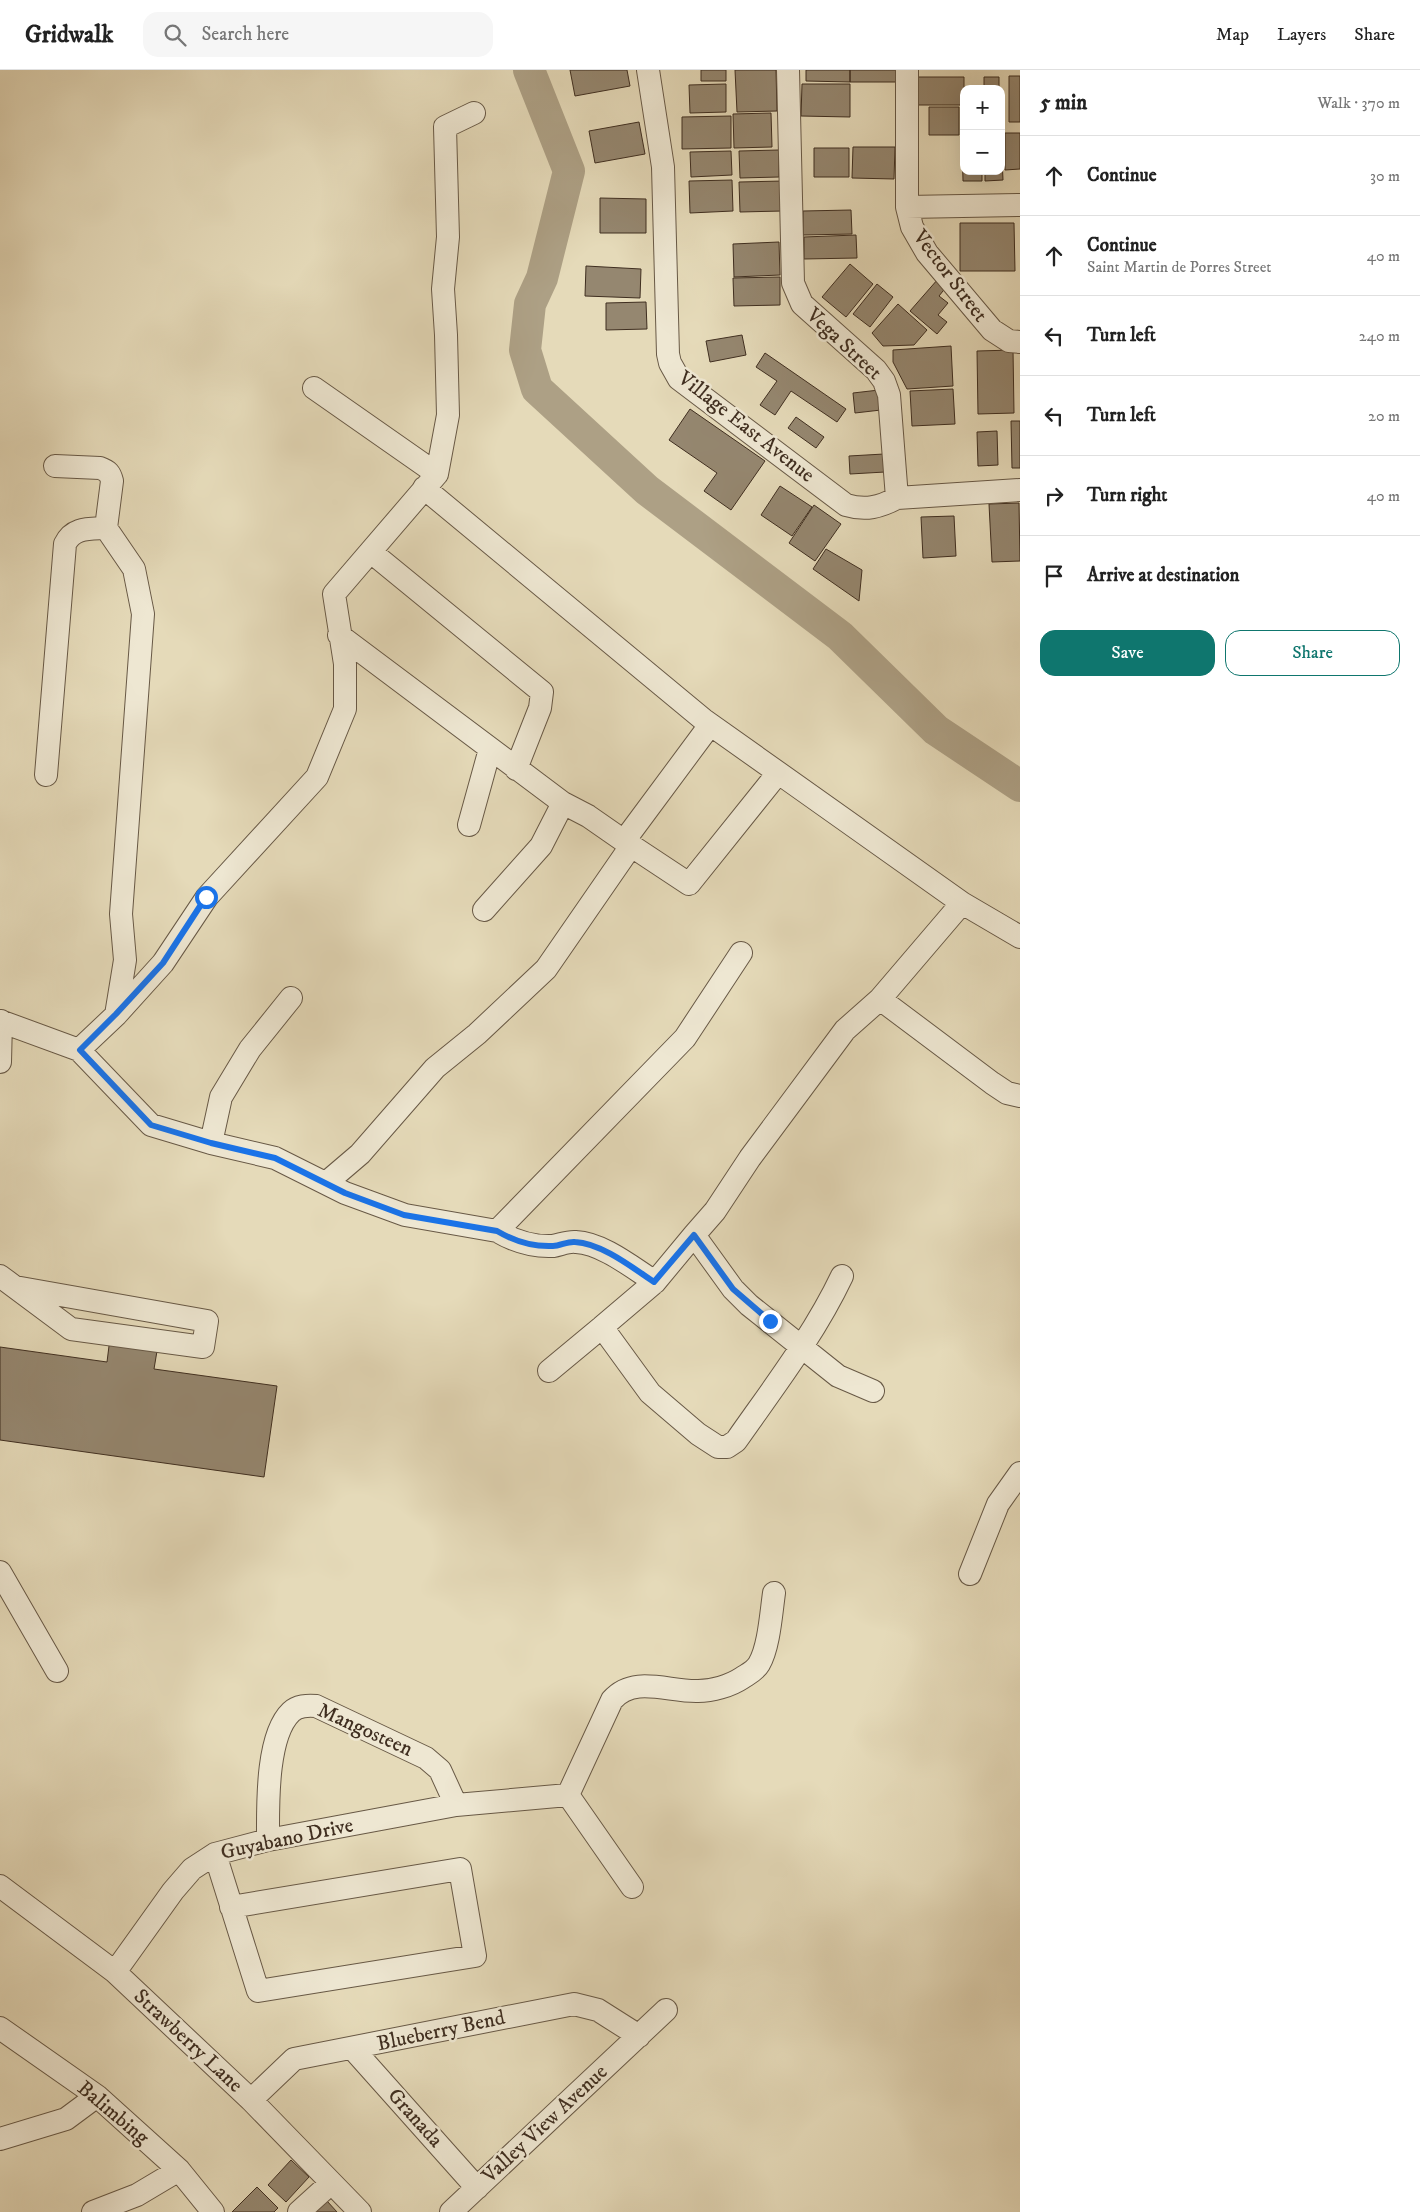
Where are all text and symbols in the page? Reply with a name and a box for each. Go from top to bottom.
search box [143,12,493,57]
text: Gridwalk [25,20,113,50]
icon: search [161,21,189,49]
text: Search here [201,23,289,46]
text: Map [1216,24,1249,46]
text: Layers [1277,24,1326,46]
text: Share [1354,24,1395,46]
map controls [960,85,1005,175]
button: + [960,85,1005,130]
text: 5 min [1040,90,1087,116]
text: Walk · 370 m [1318,93,1400,113]
button: − [960,130,1005,175]
icon: ahead [1040,162,1068,190]
text: Continue [1087,164,1157,187]
text: 30 m [1370,166,1400,186]
street label: Vector Street [906,224,993,327]
text: Continue [1087,234,1157,257]
icon: ahead [1040,242,1068,270]
text: 40 m [1367,246,1400,266]
text: Saint Martin de Porres Street [1087,257,1271,277]
street label: Vega Street [800,302,888,386]
icon: left [1040,322,1068,350]
text: Turn left [1087,324,1156,347]
text: 240 m [1359,326,1400,346]
street label: Village East Avenue [672,365,820,489]
icon: left [1040,402,1068,430]
text: Turn left [1087,404,1156,427]
text: 20 m [1368,406,1400,426]
icon: right [1040,482,1068,510]
text: Turn right [1087,484,1167,507]
text: 40 m [1367,486,1400,506]
icon: arrive [1040,562,1068,590]
text: Arrive at destination [1087,564,1239,587]
button: Save [1040,630,1215,676]
button: Share [1225,630,1400,676]
route start [195,886,218,909]
route end [759,1310,782,1333]
street label: Mangosteen [313,1697,417,1763]
street label: Guyabano Drive [218,1812,356,1866]
street label: Strawberry Lane [128,1984,248,2098]
street label: Blueberry Bend [375,2005,508,2057]
street label: Valley View Avenue [476,2059,613,2190]
street label: Balimbing [72,2075,155,2151]
street label: Granada [382,2083,448,2153]

